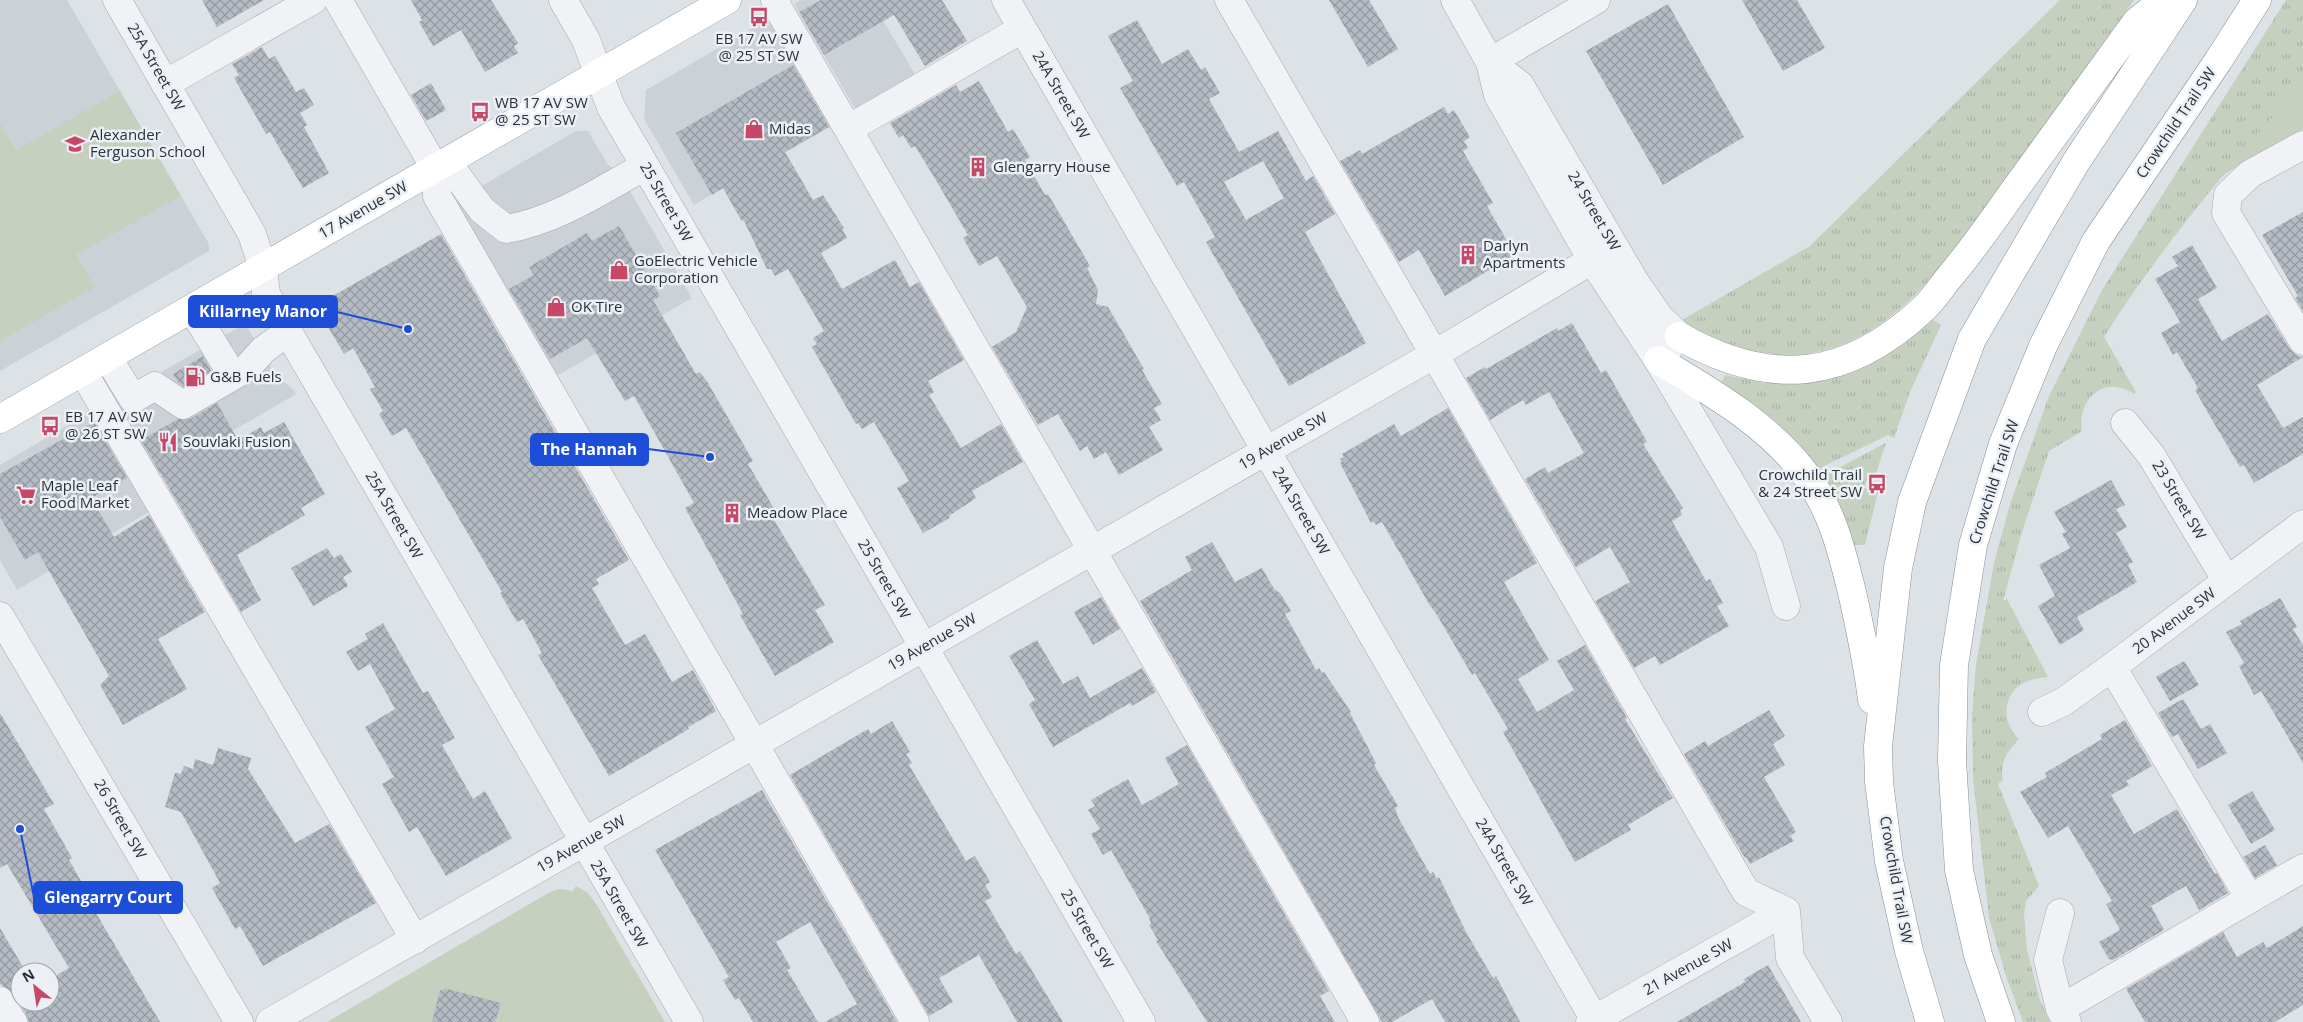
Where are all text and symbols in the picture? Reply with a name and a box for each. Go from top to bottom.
bus stop icon: EB 17 AV SW @ 25 ST SW [748,6,770,28]
street label: 25A Street SW [124,19,190,114]
place label: EB 17 AV SW @ 25 ST SW [715,28,803,65]
street label: 24A Street SW [1029,47,1095,142]
street label: Crowchild Trail SW [2131,63,2220,182]
place label: WB 17 AV SW @ 25 ST SW [495,92,588,129]
bus stop icon: WB 17 AV SW @ 25 ST SW [469,101,491,123]
shop icon: Midas [743,118,765,140]
place label: Midas [769,118,811,138]
place label: Alexander Ferguson School [90,124,205,161]
school or university icon: Alexander Ferguson School [64,133,86,155]
building icon: Glengarry House [967,156,989,178]
place label: Glengarry House [993,156,1110,176]
street label: 25 Street SW [636,158,698,245]
street label: 24 Street SW [1564,167,1626,254]
street label: 17 Avenue SW [315,176,411,243]
place label: Darlyn Apartments [1483,235,1565,272]
building icon: Darlyn Apartments [1457,244,1479,266]
place label: GoElectric Vehicle Corporation [634,250,758,287]
shop icon: GoElectric Vehicle Corporation [608,259,630,281]
callout: Killarney Manor [189,296,337,327]
shop icon: OK Tire [545,296,567,318]
place label: OK Tire [571,296,622,316]
text: Killarney Manor [199,300,327,322]
fuel station icon: G&B Fuels [184,366,206,388]
place label: G&B Fuels [210,366,282,386]
place label: EB 17 AV SW @ 26 ST SW [65,406,153,443]
street label: 19 Avenue SW [1235,407,1331,474]
bus stop icon: EB 17 AV SW @ 26 ST SW [39,415,61,437]
street label: Crowchild Trail SW [1964,417,2023,546]
restaurant icon: Souvlaki Fusion [157,431,179,453]
place label: Souvlaki Fusion [183,431,291,451]
callout: The Hannah [531,434,648,465]
text: The Hannah [541,438,637,460]
street label: 23 Street SW [2148,456,2211,543]
street label: 24A Street SW [1269,463,1335,558]
place label: Crowchild Trail & 24 Street SW [1758,464,1862,501]
street label: 25A Street SW [362,467,428,562]
bus stop icon: Crowchild Trail & 24 Street SW [1866,473,1888,495]
place label: Maple Leaf Food Market [41,475,129,512]
supermarket icon: Maple Leaf Food Market [15,484,37,506]
building icon: Meadow Place [721,502,743,524]
place label: Meadow Place [747,502,848,522]
street label: 25 Street SW [854,535,916,622]
street label: 20 Avenue SW [2128,582,2219,658]
street label: 19 Avenue SW [884,608,980,675]
street label: 26 Street SW [90,775,152,862]
street label: 19 Avenue SW [533,810,629,877]
street label: 24A Street SW [1472,814,1538,909]
street label: Crowchild Trail SW [1876,814,1918,945]
street label: 25A Street SW [587,856,653,951]
callout: Glengarry Court [34,882,182,913]
street label: 25 Street SW [1057,885,1119,972]
text: Glengarry Court [44,886,172,908]
street label: 21 Avenue SW [1639,933,1736,999]
north arrow [10,962,60,1012]
text: N [19,964,38,986]

